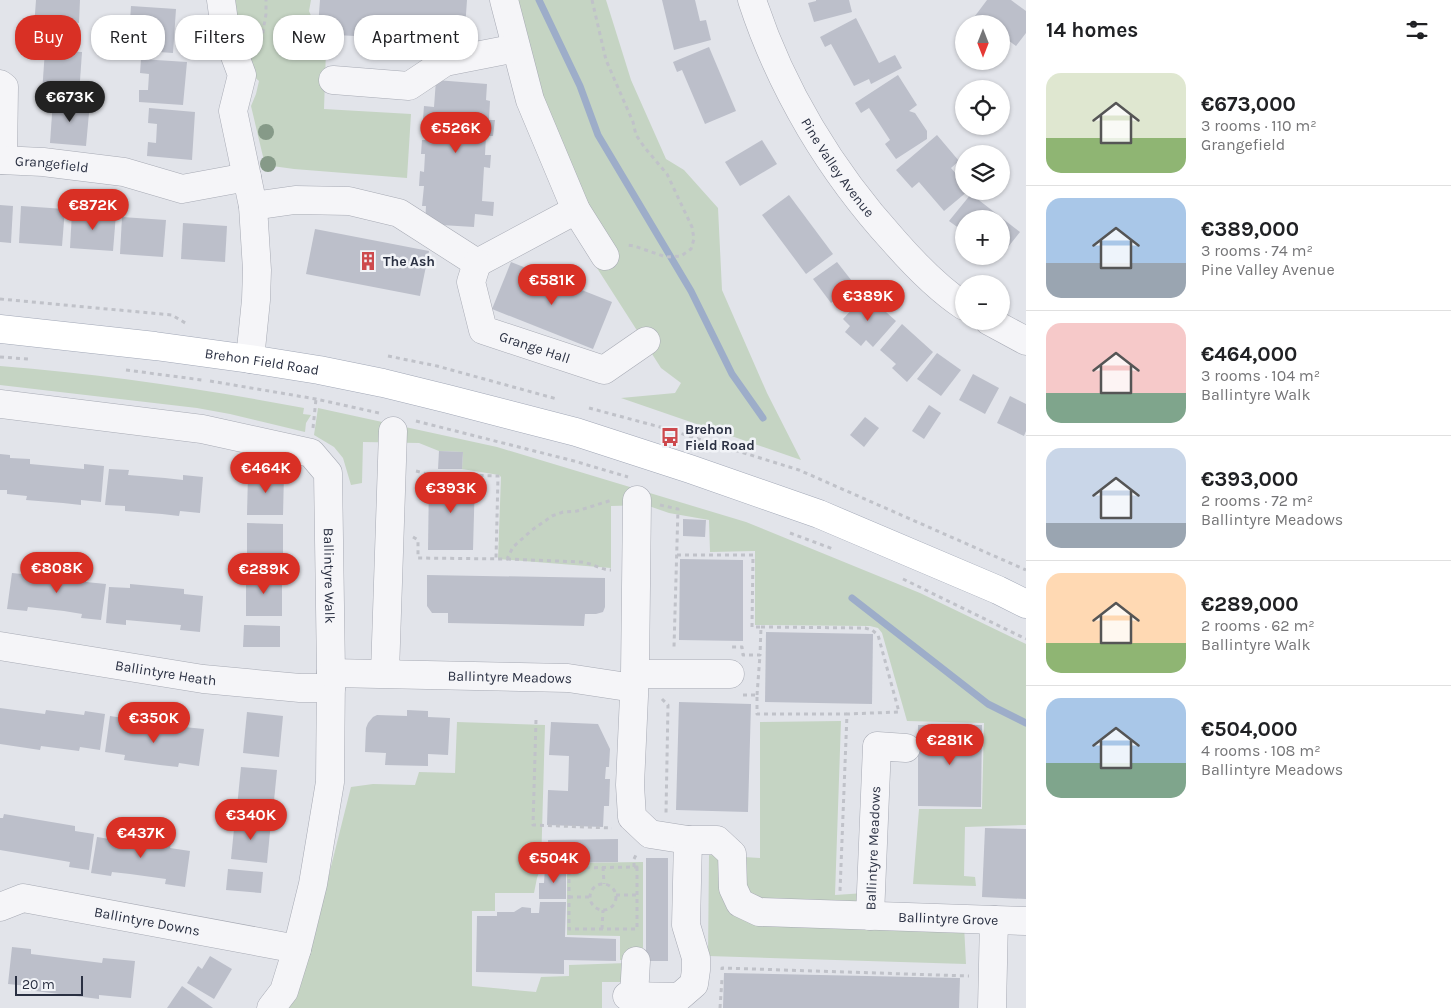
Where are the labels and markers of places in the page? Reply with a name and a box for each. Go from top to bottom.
pin: €673K [35,80,105,123]
pin: €526K [421,112,491,154]
pin: €872K [58,188,128,231]
building icon: The Ash [357,250,379,272]
place label: The Ash [383,253,435,270]
pin: €581K [517,264,587,306]
pin: €389K [833,280,903,322]
place label: Brehon Field Road [685,421,755,454]
bus stop icon: Brehon Field Road [659,426,681,448]
pin: €464K [231,452,301,494]
pin: €393K [416,472,486,514]
pin: €808K [22,552,92,594]
pin: €289K [229,552,299,595]
pin: €350K [119,702,189,744]
pin: €281K [915,724,985,766]
pin: €340K [216,798,286,841]
pin: €437K [106,816,176,859]
pin: €504K [519,842,589,884]

